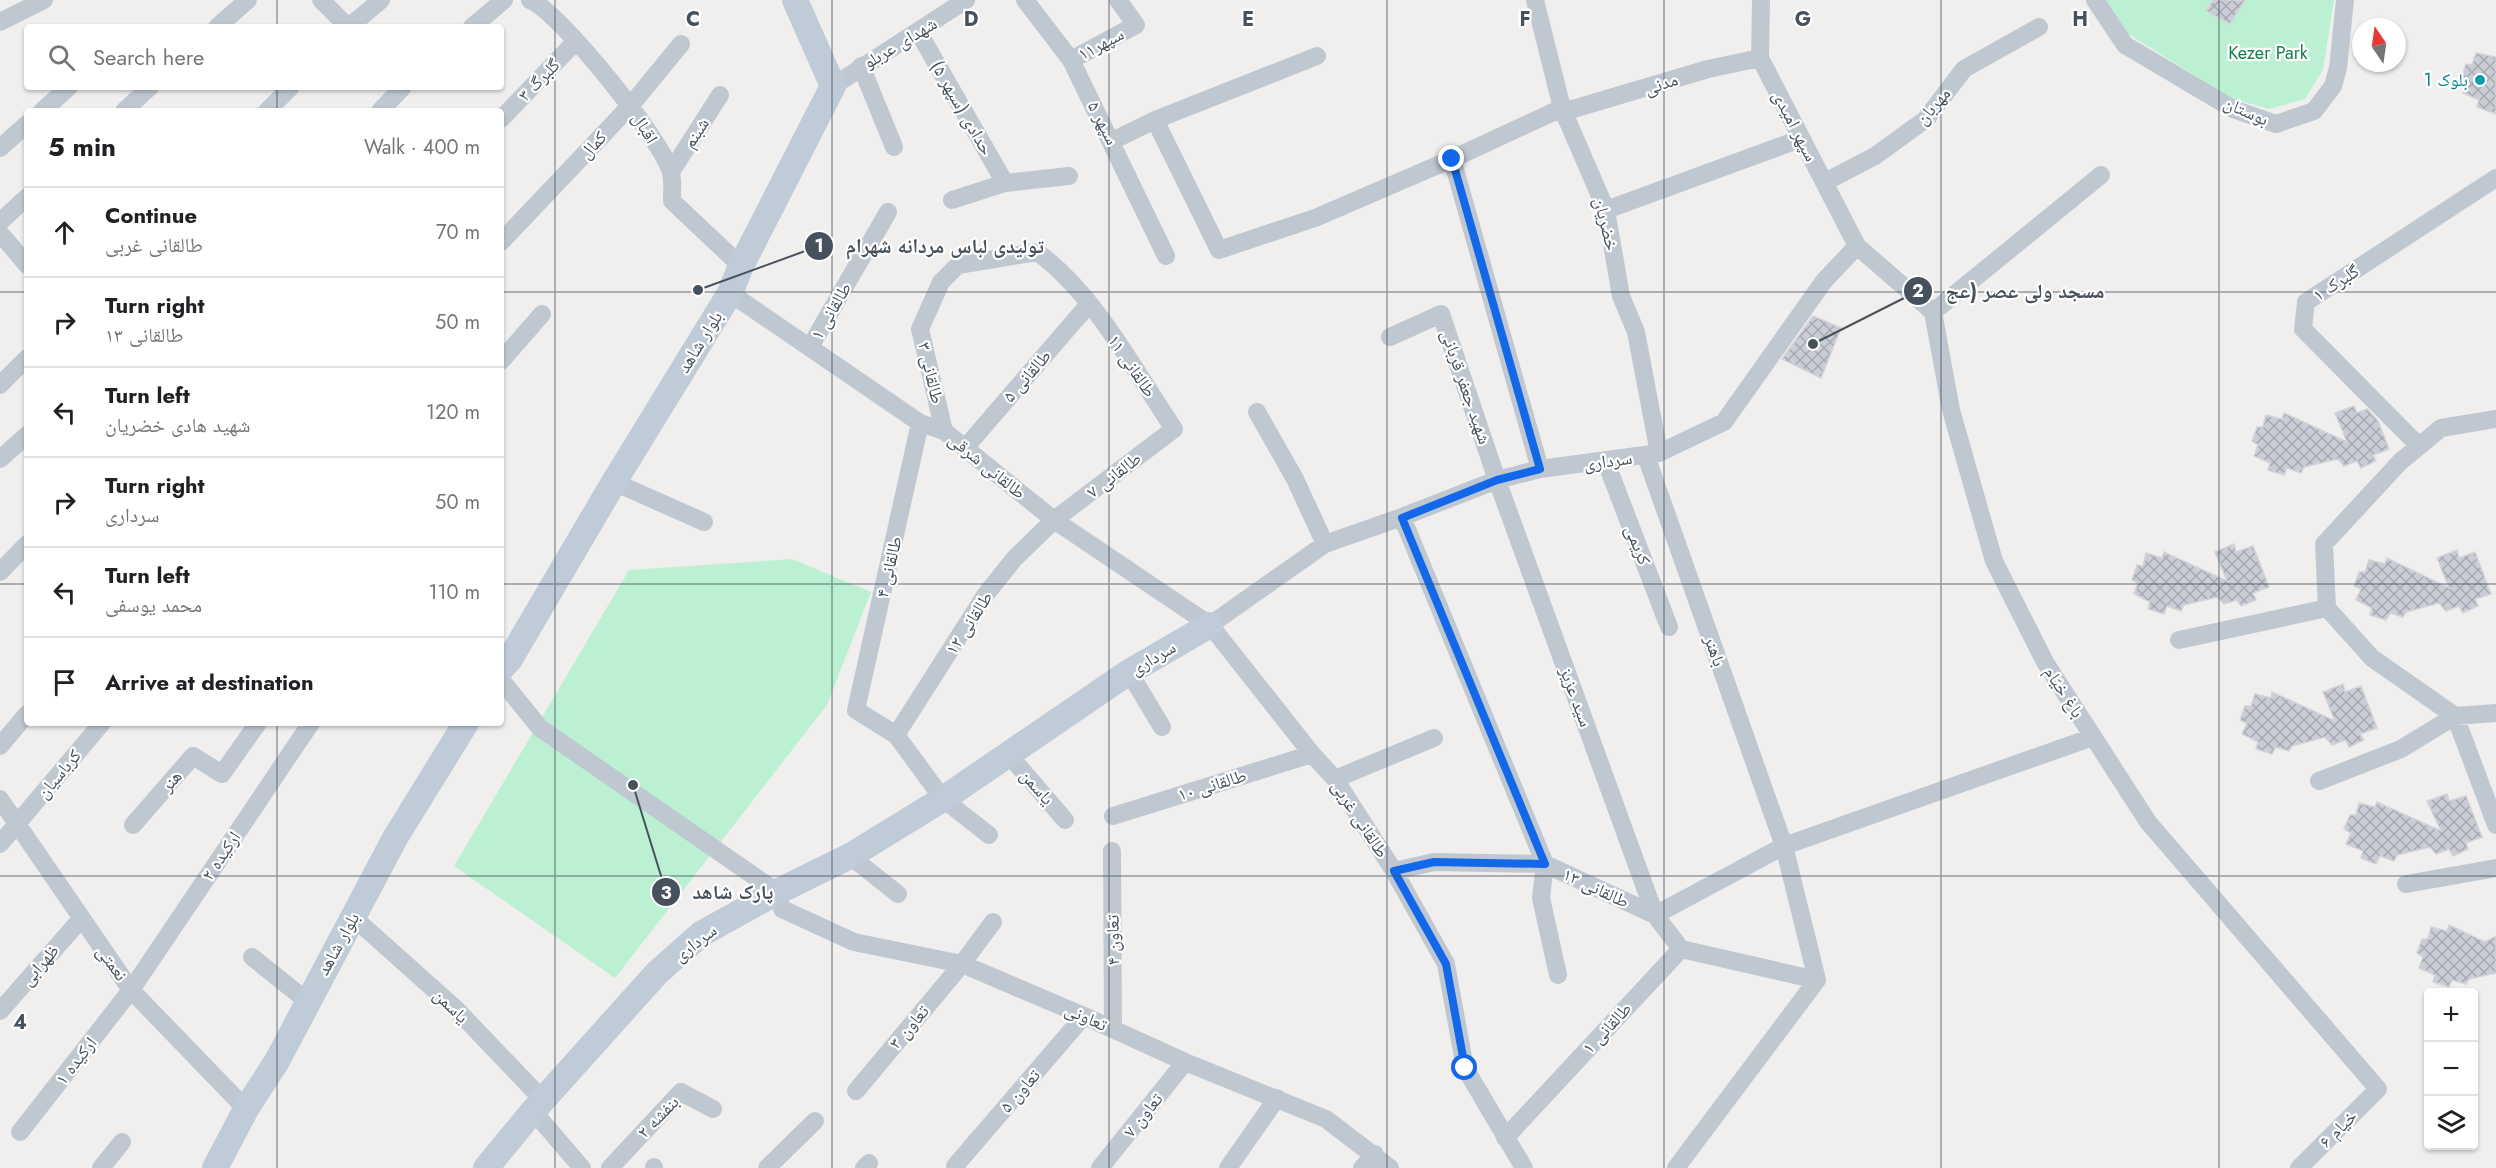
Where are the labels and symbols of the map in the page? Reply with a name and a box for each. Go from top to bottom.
text: C [686,5,700,34]
text: D [964,5,978,34]
text: E [1242,5,1254,34]
text: F [1519,5,1531,34]
text: G [1795,5,1811,34]
text: H [2072,5,2088,34]
street label: شهدای عربلو [858,11,942,75]
north arrow [2352,18,2406,72]
street label: سپهر۱۱ [1073,21,1129,67]
park label: Kezer Park [2228,40,2308,66]
street label: گلبرگ ۳ [512,52,566,107]
street label: حدادی (سپهر ۵) [924,56,1000,160]
street label: مدنی [1641,66,1681,102]
place label: بلوک 1 [2424,67,2468,93]
marker: بلوک 1 [2473,73,2487,87]
street label: مهربان [1909,81,1957,131]
street label: سپهر امیدی [1766,86,1824,166]
street label: بوستان [2219,90,2273,132]
street label: سپهر ۵ [1081,97,1125,149]
street label: اقبال [626,107,664,149]
street label: شبنم [676,113,716,153]
street label: کمال [573,125,613,165]
route end [1438,145,1464,171]
street label: خضریان [1587,195,1625,253]
callout: تولیدی لباس مردانه شهرام [804,227,1056,265]
text: تولیدی لباس مردانه شهرام [846,232,1045,261]
text: 1 [814,233,824,259]
street label: گلبرک ۱ [2308,258,2365,308]
callout: مسجد ولی عصر (عج [1903,272,2116,310]
street label: طالقانی ۱ [804,277,858,345]
text: مسجد ولی عصر (عج [1945,277,2105,306]
text: 2 [1912,278,1924,304]
street label: بلوار شاهد [671,306,729,378]
street label: شهید جعفر قربانی [1434,326,1498,448]
street label: طالقانی ۱۱ [1101,329,1163,403]
street label: طالقانی ۳ [911,340,951,406]
street label: طالقانی ۵ [997,344,1057,408]
street label: طالقانی شرقی [942,426,1032,506]
street label: سرداری [1582,445,1634,477]
street label: طالقانی ۷ [1081,446,1147,504]
street label: کریمی [1619,521,1658,569]
street label: طالقانی ۴ [869,534,909,600]
street label: طالقانی ۱۲ [939,586,999,660]
street label: باهنر [1697,631,1732,670]
street label: سرداری [1125,634,1181,682]
street label: باغ خیّام [2038,661,2090,723]
street label: سید عزیز [1553,662,1599,731]
street label: کرباسیان [31,743,88,804]
street label: طالقانی ۱۰ [1174,762,1250,808]
street label: یاسمن [1014,763,1060,811]
street label: هنر [153,764,188,798]
street label: طالقانی غربی [1325,775,1395,863]
street label: ارکیده ۲ [195,826,247,886]
street label: طالقانی ۱۳ [1558,861,1634,915]
callout: پارک شاهد [651,873,786,911]
text: پارک شاهد [693,878,774,907]
text: 3 [660,880,672,906]
street label: بلوار شاهد [310,908,366,980]
street label: تعاون ۴ [1100,914,1126,966]
street label: سرداری [668,918,722,968]
street label: ظهرابی [15,938,65,992]
street label: نعمتی [90,940,134,986]
street label: یاسمن [427,983,475,1029]
street label: تعاونی [1061,996,1111,1038]
street label: طالقانی ۱ [1576,996,1638,1060]
street label: تعاون ۳ [883,999,935,1055]
text: 4 [13,1008,27,1037]
street label: ارکیده ۱ [49,1031,103,1091]
route start [1451,1054,1477,1080]
street label: تعاون ۵ [994,1063,1046,1119]
street label: تعاون ۷ [1117,1087,1169,1143]
street label: بنفشه ۲ [631,1090,685,1144]
street label: خیام ۶ [2313,1104,2363,1154]

